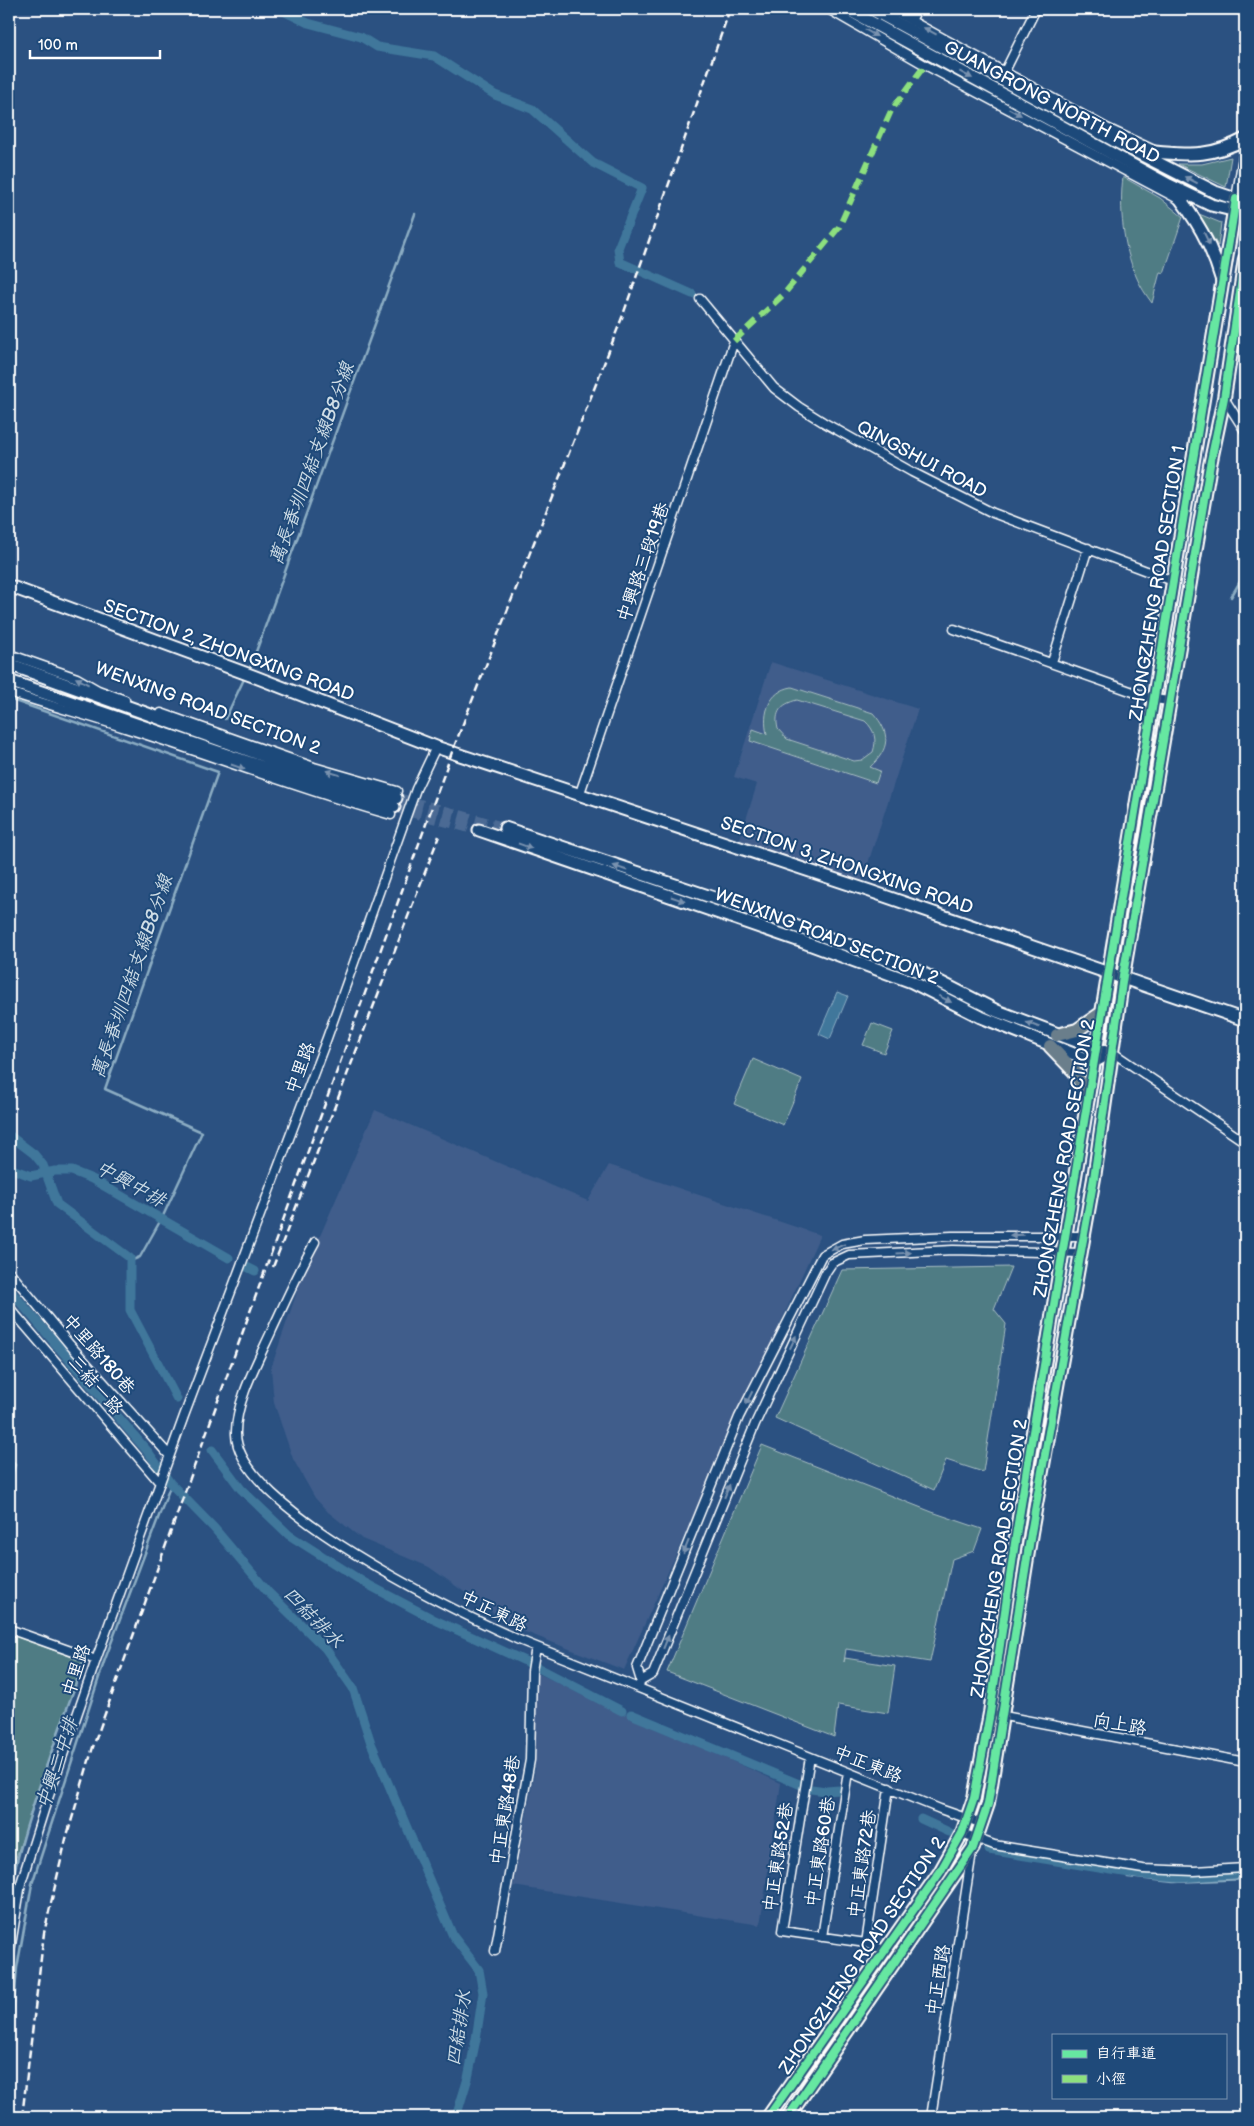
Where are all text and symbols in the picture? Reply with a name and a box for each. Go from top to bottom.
one-way arrow [923,26,937,35]
scale bar [30,28,160,60]
one-way arrow [864,29,877,38]
text: 100 m [38,36,78,55]
street label: GUANGRONG NORTH ROAD [940,36,1163,168]
one-way arrow [960,71,973,80]
one-way arrow [1008,108,1022,116]
one-way arrow [1184,176,1199,184]
one-way arrow [1203,232,1211,246]
water label: 萬長春圳四結支線B8分線 [265,358,360,568]
street label: QINGSHUI ROAD [853,416,990,503]
street label: ZHONGZHENG ROAD SECTION 1 [1125,444,1190,723]
street label: 中興路三段19巷 [613,499,674,625]
street label: SECTION 2, ZHONGXING ROAD [101,595,357,706]
street label: WENXING ROAD SECTION 2 [92,658,324,759]
one-way arrow [75,677,89,685]
one-way arrow [231,763,246,771]
one-way arrow [325,768,340,776]
street label: SECTION 3, ZHONGXING ROAD [718,812,976,919]
one-way arrow [517,843,532,850]
one-way arrow [613,864,628,871]
water label: 萬長春圳四結支線B8分線 [87,871,178,1081]
street label: WENXING ROAD SECTION 2 [712,884,942,989]
one-way arrow [671,896,686,903]
one-way arrow [938,995,952,1003]
street label: ZHONGZHENG ROAD SECTION 2 [1029,1017,1099,1300]
one-way arrow [1026,1021,1040,1029]
street label: 中里路 [281,1039,320,1097]
water label: 中興中排 [91,1156,171,1214]
one-way arrow [1009,1231,1025,1239]
one-way arrow [831,1243,845,1251]
one-way arrow [896,1248,912,1256]
street label: 中里路180巷 [58,1310,139,1399]
one-way arrow [789,1335,797,1350]
street label: 三結一路 [64,1351,127,1419]
one-way arrow [745,1391,753,1405]
street label: ZHONGZHENG ROAD SECTION 2 [967,1417,1032,1700]
one-way arrow [723,1483,731,1498]
one-way arrow [682,1540,689,1555]
water label: 四結排水 [278,1583,348,1654]
street label: 中正東路 [457,1586,531,1637]
one-way arrow [663,1634,670,1649]
street label: 中里路 [58,1641,95,1699]
street label: 向上路 [1092,1709,1148,1740]
water label: 中興二中排 [32,1713,84,1812]
street label: 中正東路 [831,1741,905,1788]
street label: 中正東路48巷 [486,1753,525,1867]
street label: 中正東路60巷 [801,1795,840,1909]
street label: 中正東路52巷 [759,1801,798,1914]
street label: 中正東路72巷 [844,1808,881,1920]
street label: ZHONGZHENG ROAD SECTION 2 [774,1832,950,2079]
street label: 中正西路 [922,1943,954,2017]
water label: 四結排水 [442,1988,477,2068]
legend [1052,2034,1226,2098]
text: 自行車道 [1096,2044,1156,2063]
text: 小徑 [1096,2070,1126,2089]

